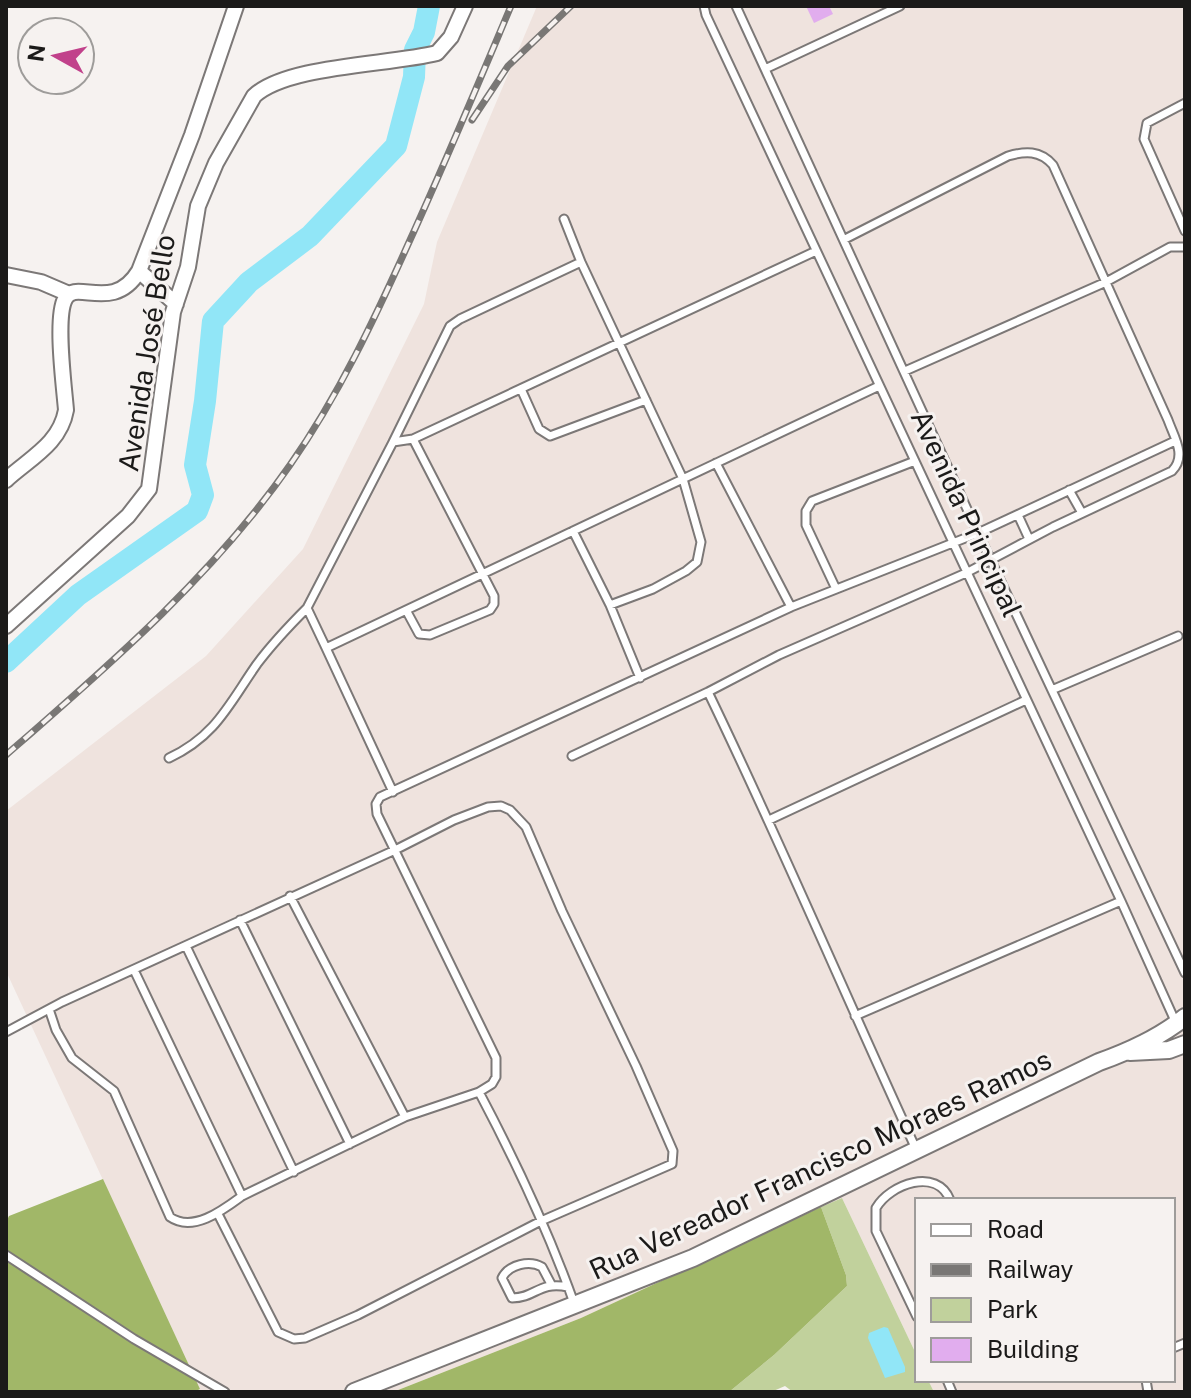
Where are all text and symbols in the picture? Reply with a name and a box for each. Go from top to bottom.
north arrow [16,16,96,96]
text: N [22,43,50,64]
street label: Avenida José Bello [111,232,181,474]
street label: Avenida Principal [905,404,1029,622]
street label: Rua Vereador Francisco Moraes Ramos [584,1042,1056,1286]
legend [915,1198,1175,1382]
text: Road [987,1215,1044,1243]
text: Railway [987,1255,1073,1283]
text: Park [987,1295,1038,1323]
text: Building [987,1335,1079,1363]

